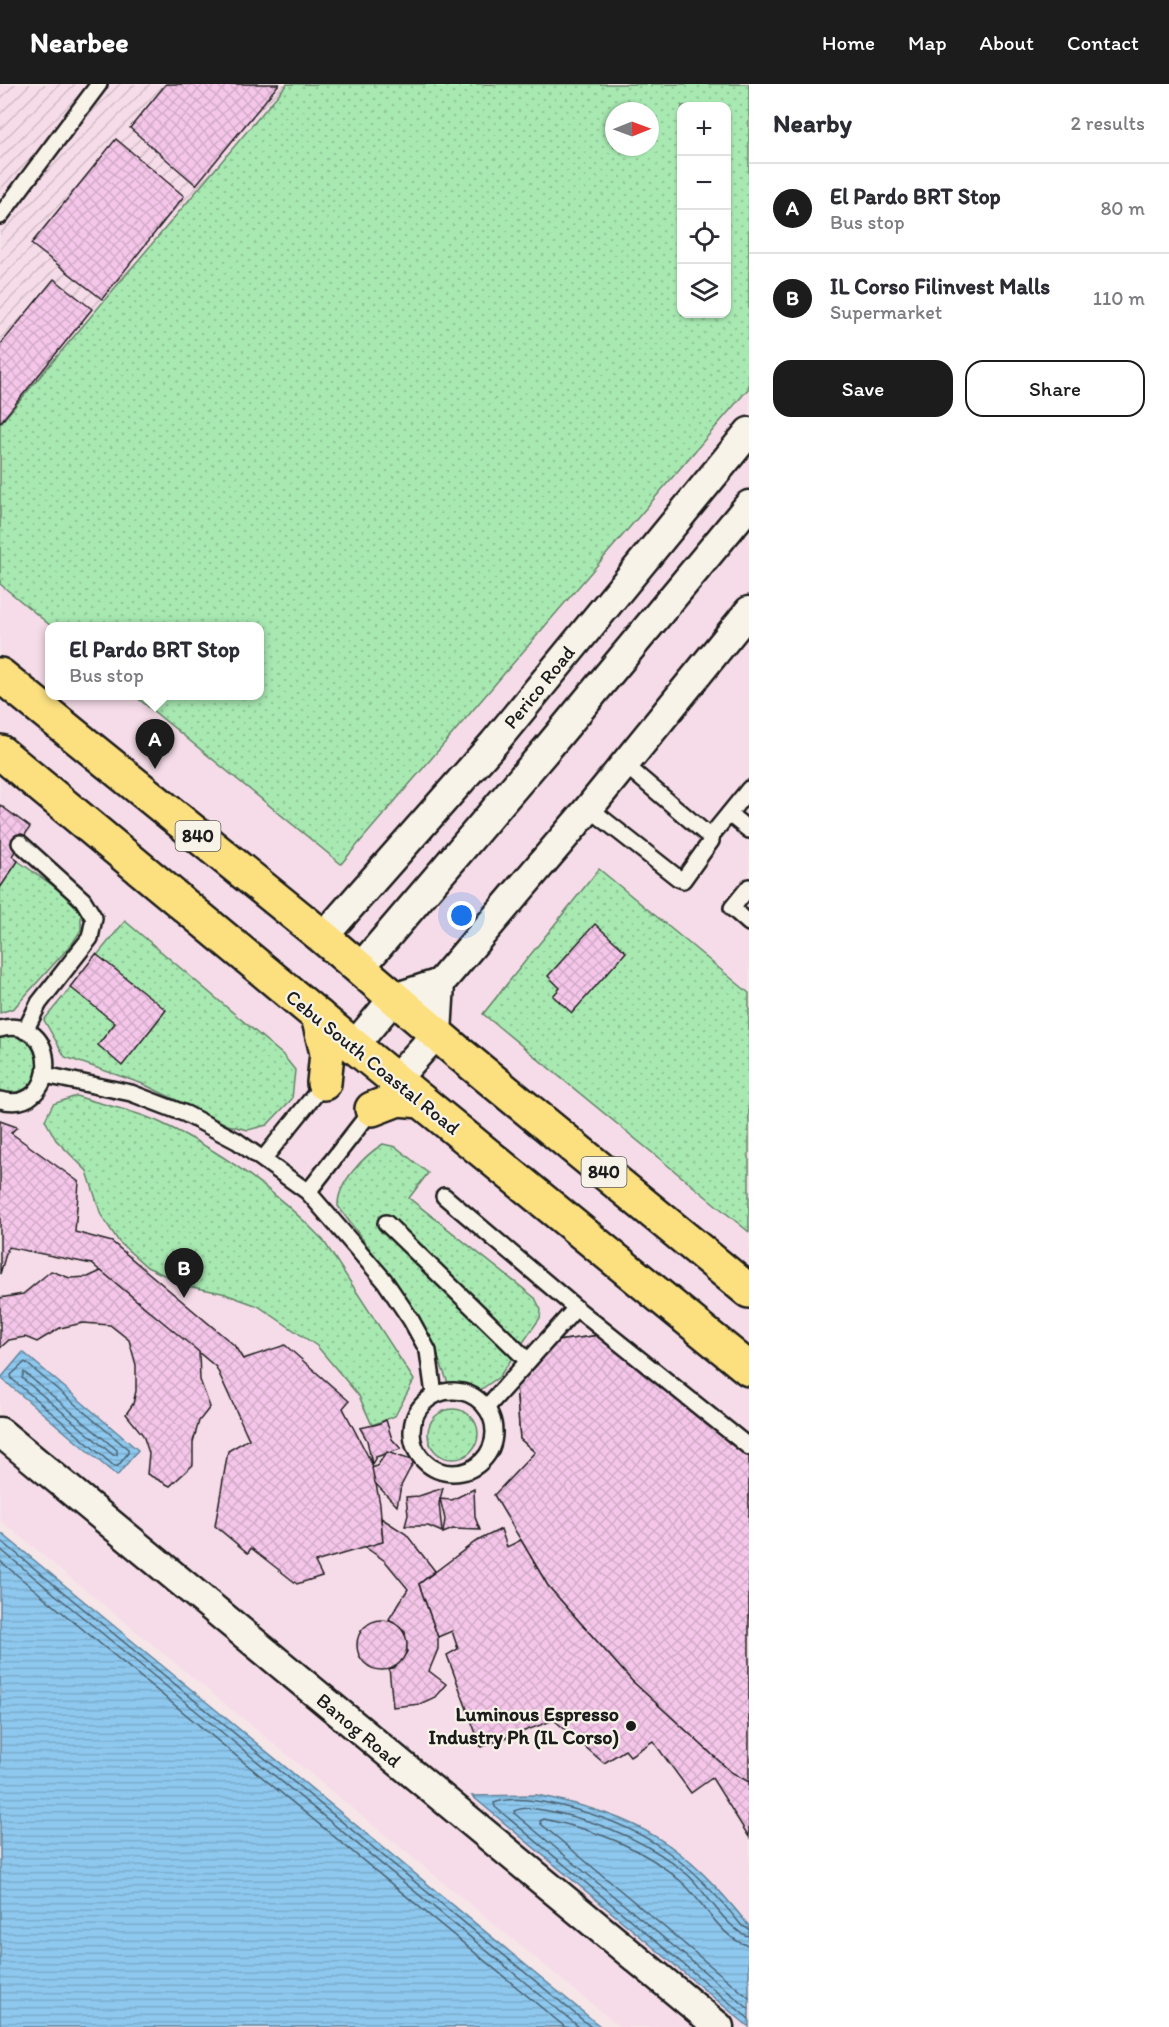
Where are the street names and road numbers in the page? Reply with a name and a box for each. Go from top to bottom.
street label: Perico Road [498,640,580,733]
road number: 840 [176,821,220,851]
street label: Cebu South Coastal Road [281,984,465,1140]
road number: 840 [582,1157,626,1187]
street label: Banog Road [312,1688,406,1772]

